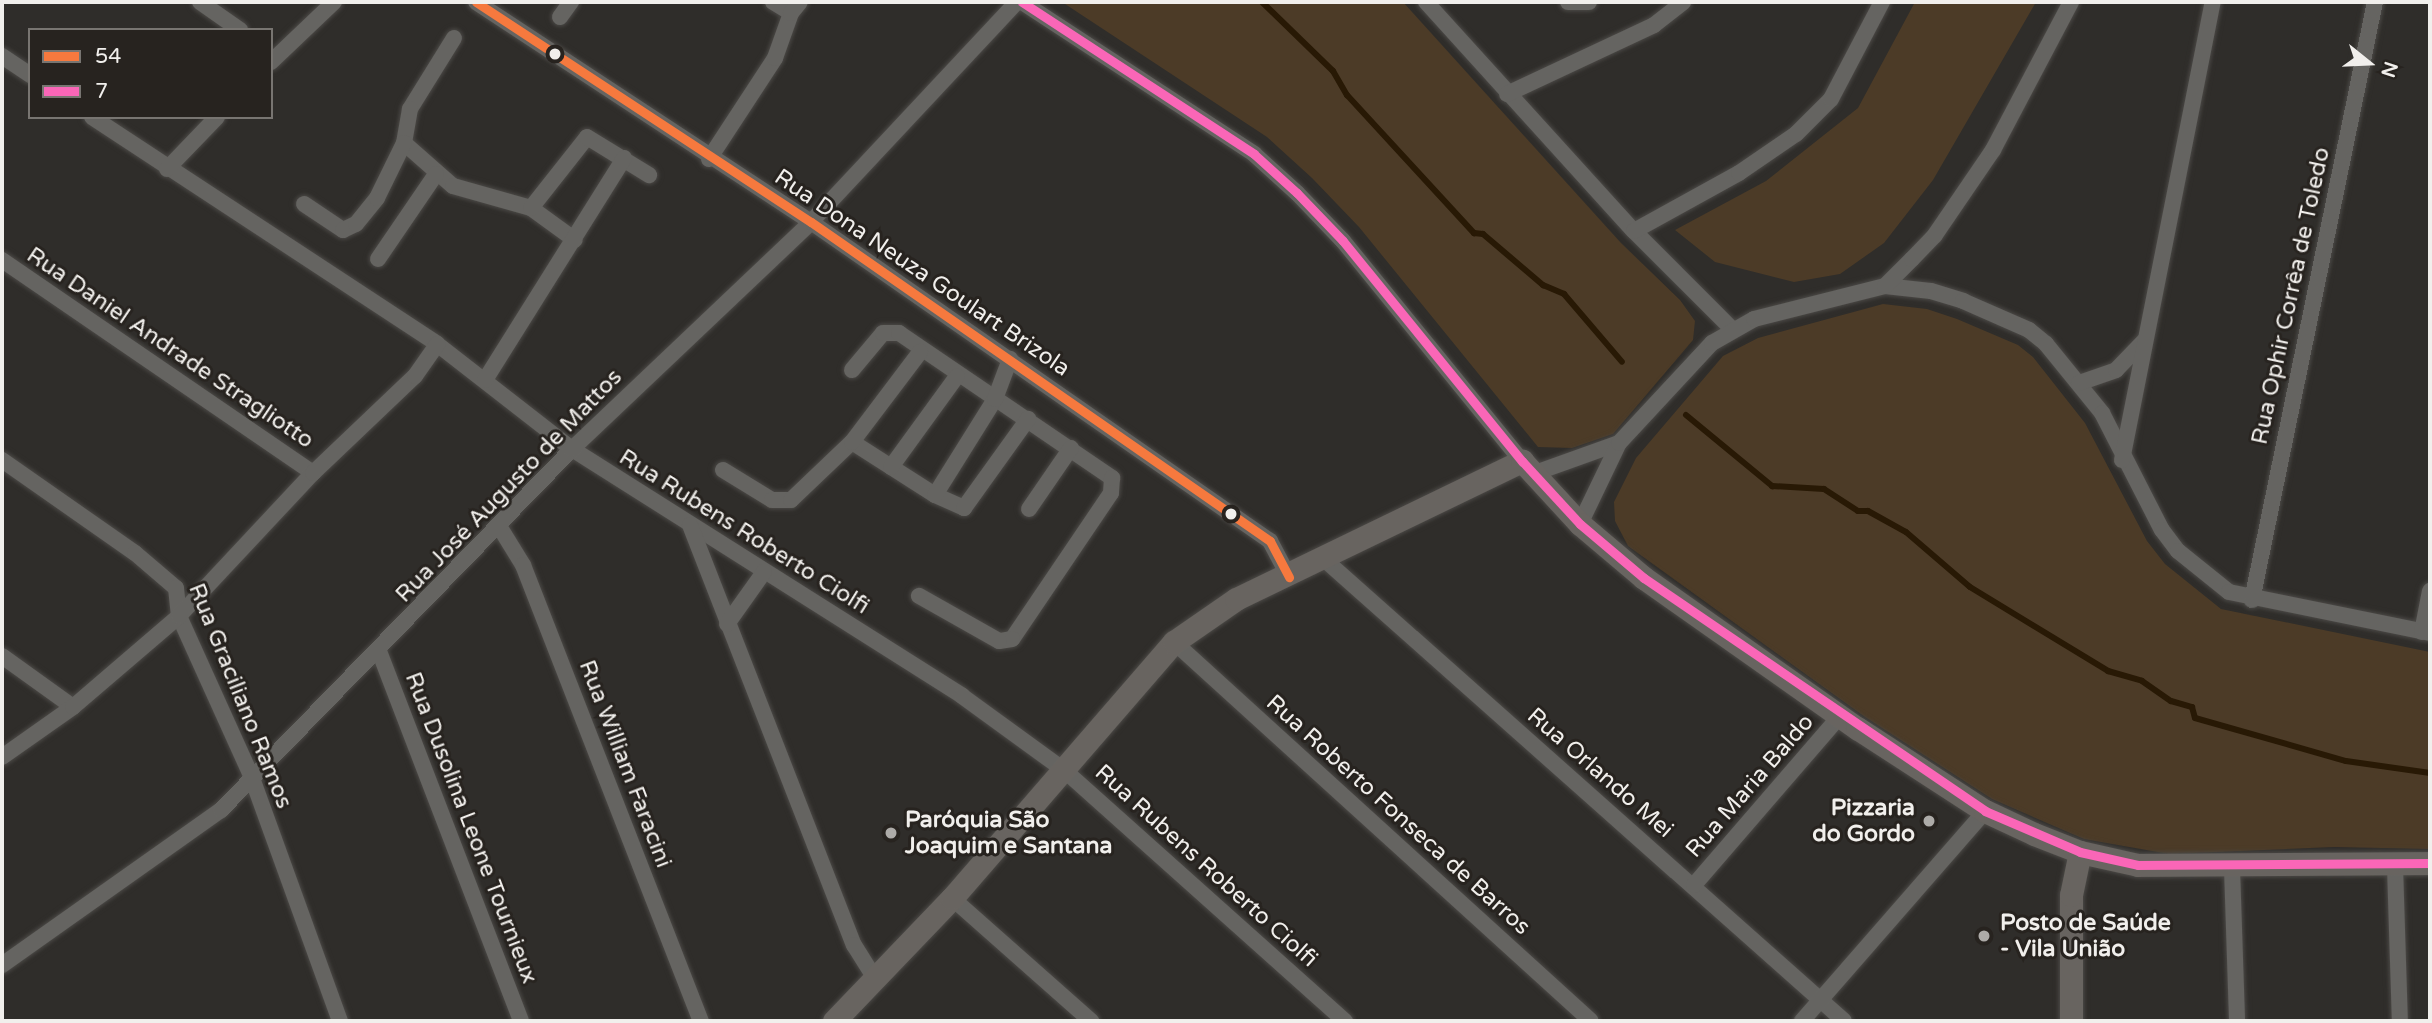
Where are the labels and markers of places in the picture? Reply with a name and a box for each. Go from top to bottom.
unlabelled marker [548,47,562,61]
unlabelled marker [1224,507,1238,521]
place label: Pizzaria do Gordo [1812,794,1915,848]
place label: Paróquia São Joaquim e Santana [905,806,1112,860]
marker: Pizzaria do Gordo [1921,813,1937,829]
marker: Paróquia São Joaquim e Santana [883,825,899,841]
place label: Posto de Saúde - Vila União [2000,909,2171,963]
marker: Posto de Saúde - Vila União [1974,926,1994,946]

